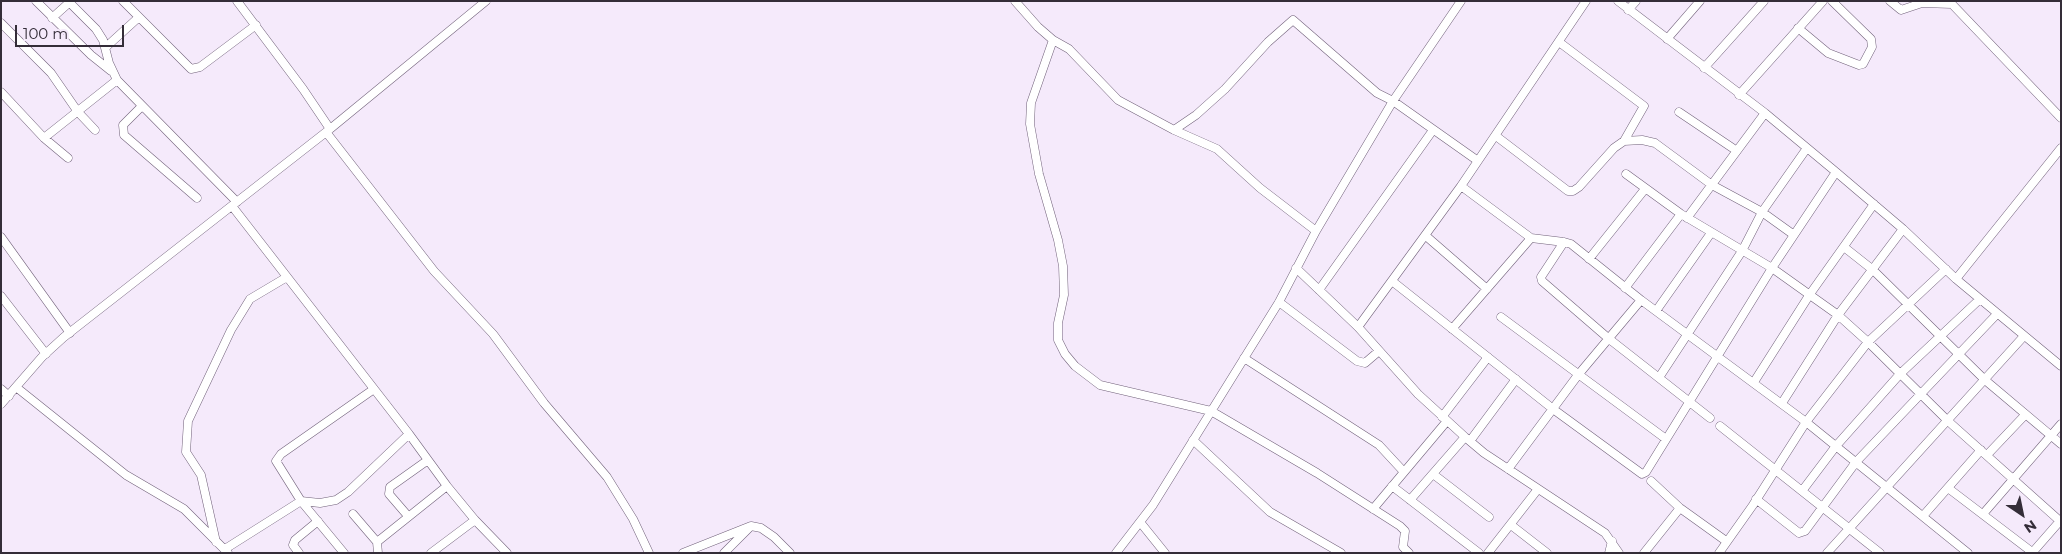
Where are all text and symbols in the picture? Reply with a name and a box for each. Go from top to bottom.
scale bar [18,15,126,47]
text: 100 m [23,24,68,43]
north arrow [1997,489,2047,539]
text: N [2021,516,2040,537]

